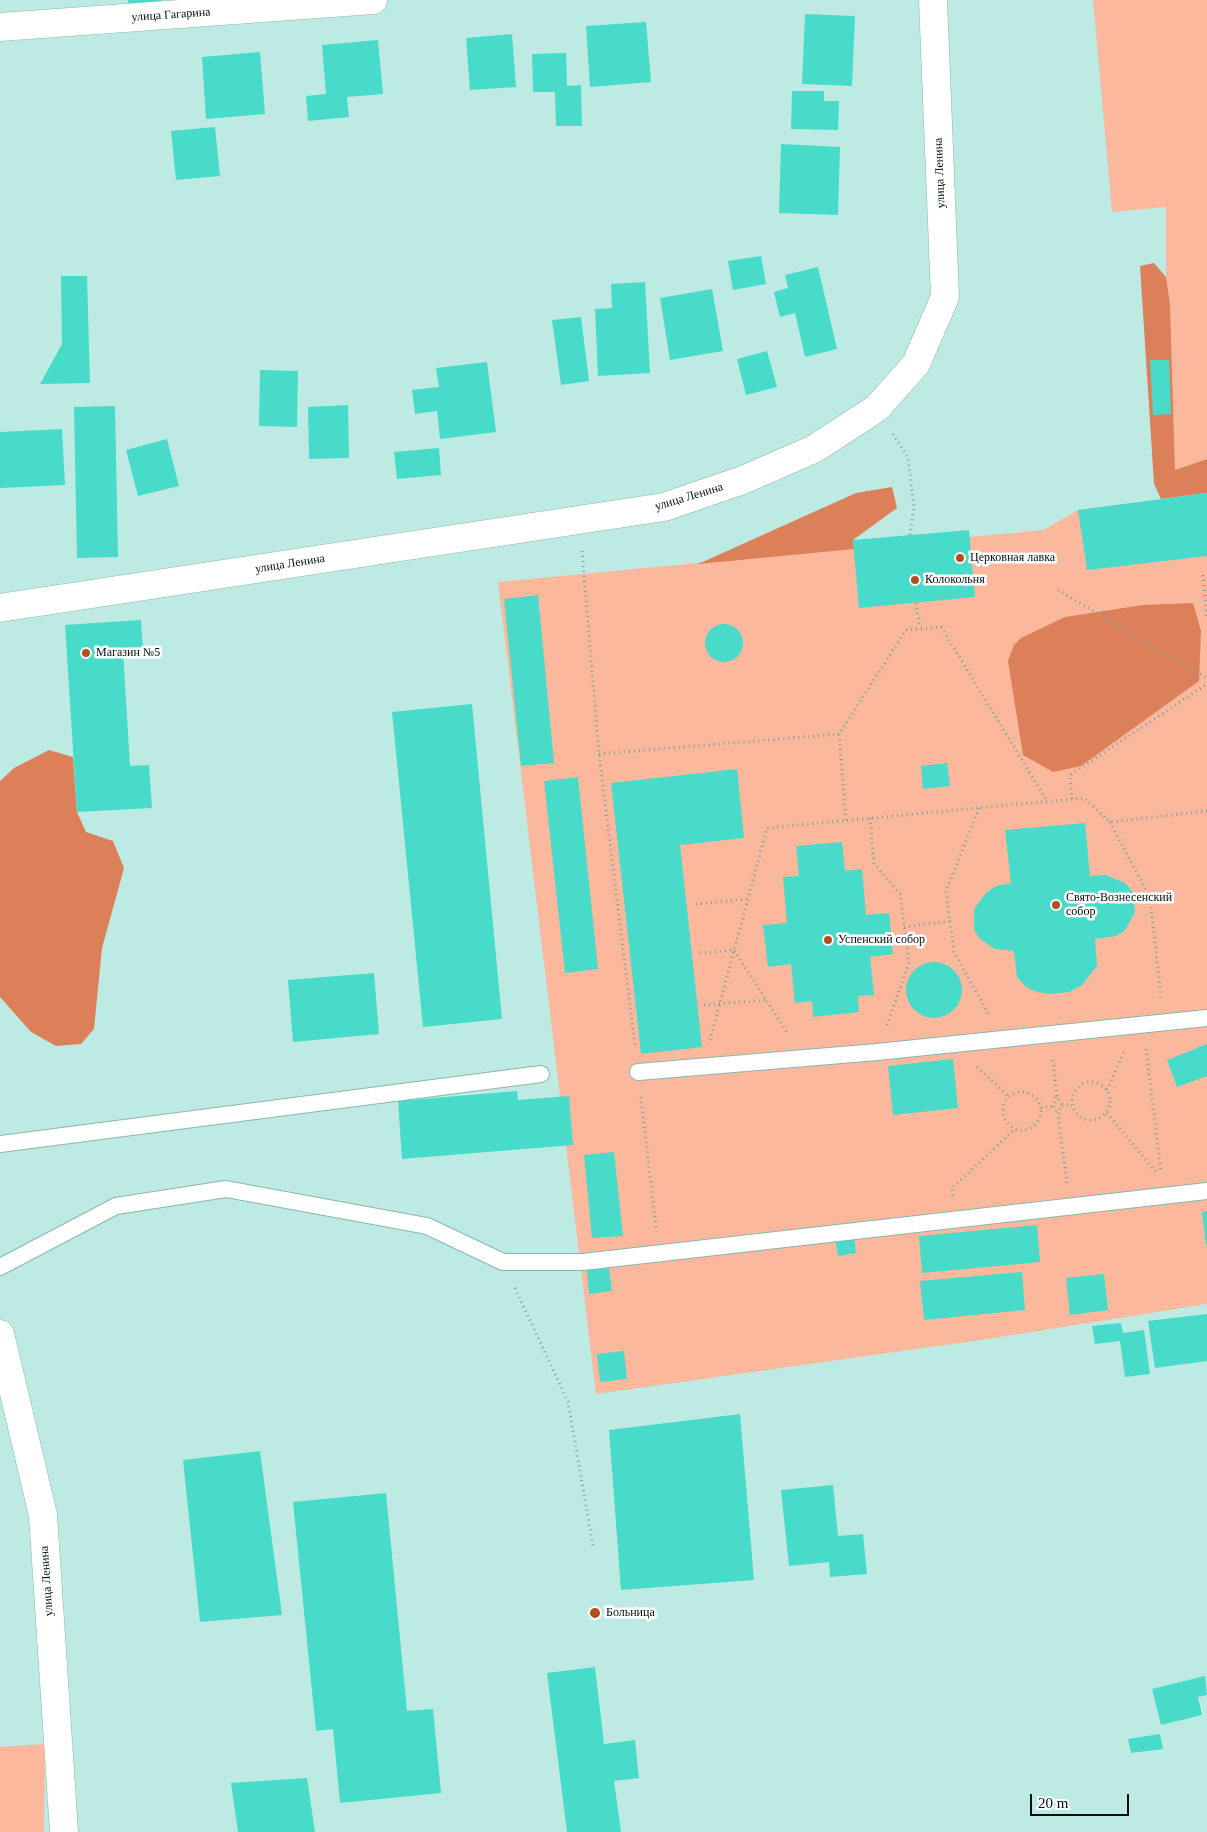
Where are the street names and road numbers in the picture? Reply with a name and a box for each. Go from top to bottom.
street label: улица Гагарина [131,5,211,25]
street label: улица Ленина [932,137,948,209]
street label: улица Ленина [653,480,725,514]
street label: улица Ленина [254,551,326,577]
street label: улица Ленина [37,1545,57,1617]

